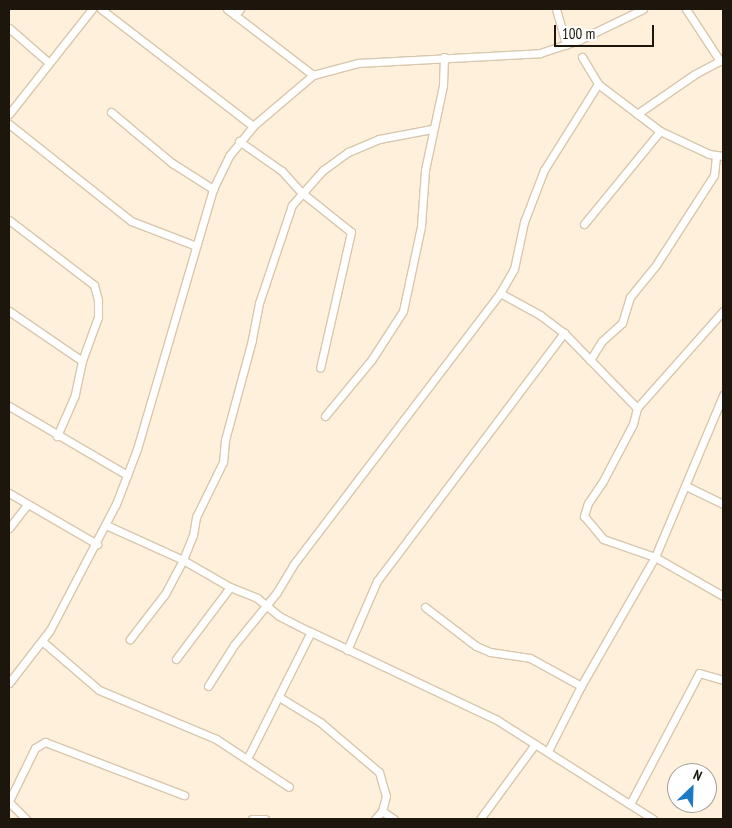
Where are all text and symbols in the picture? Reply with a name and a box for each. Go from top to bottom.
scale bar [557,15,657,47]
text: 100 m [562,24,595,43]
north arrow [667,763,717,813]
text: N [691,765,705,785]

